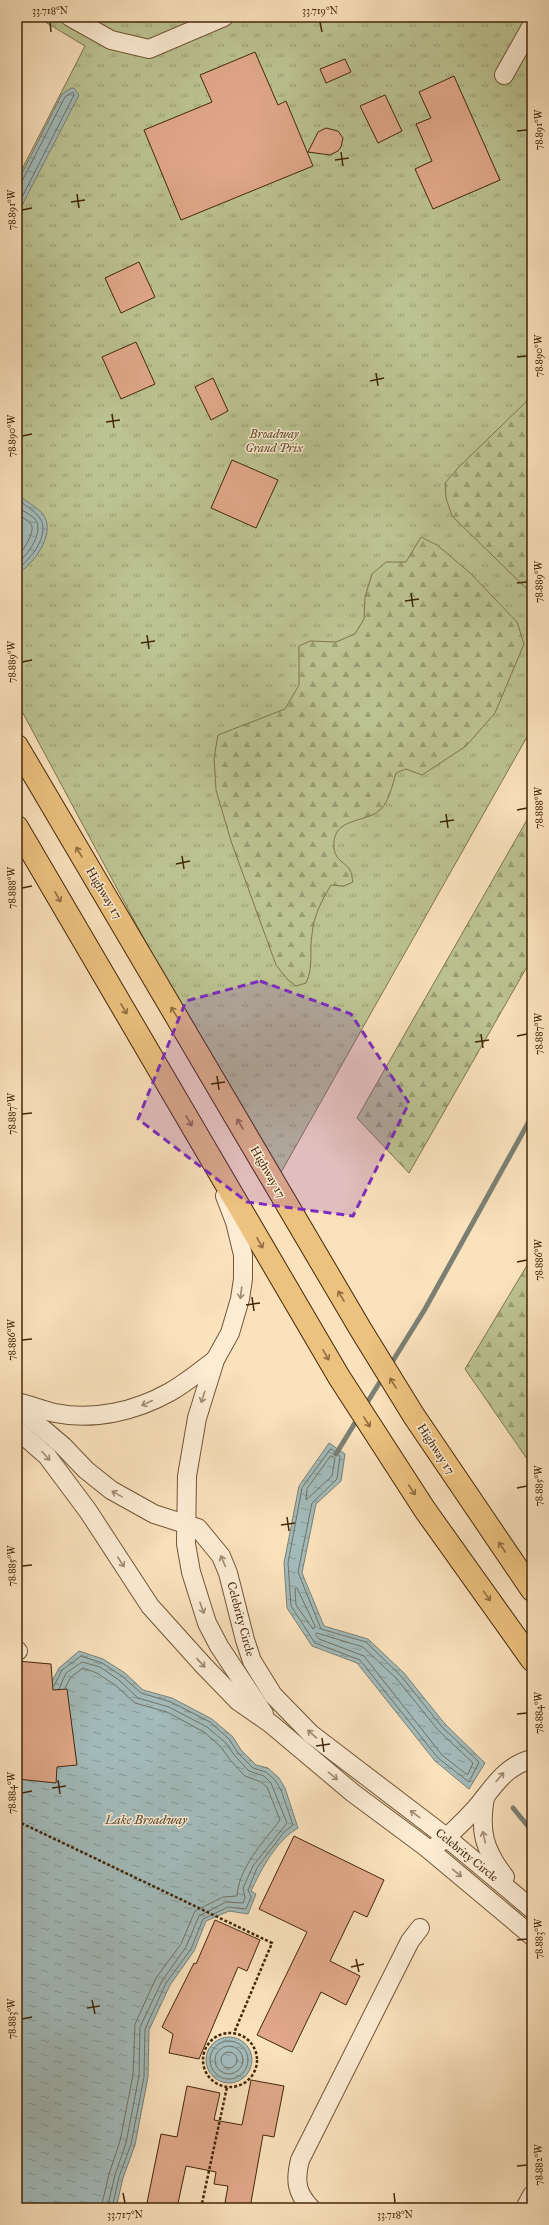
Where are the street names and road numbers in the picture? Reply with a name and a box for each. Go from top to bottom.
street label: Highway 17 [82,865,125,922]
street label: Highway 17 [247,1143,289,1201]
street label: Highway 17 [414,1421,458,1478]
street label: Celebrity Circle [224,1580,258,1658]
street label: Celebrity Circle [433,1825,501,1885]

